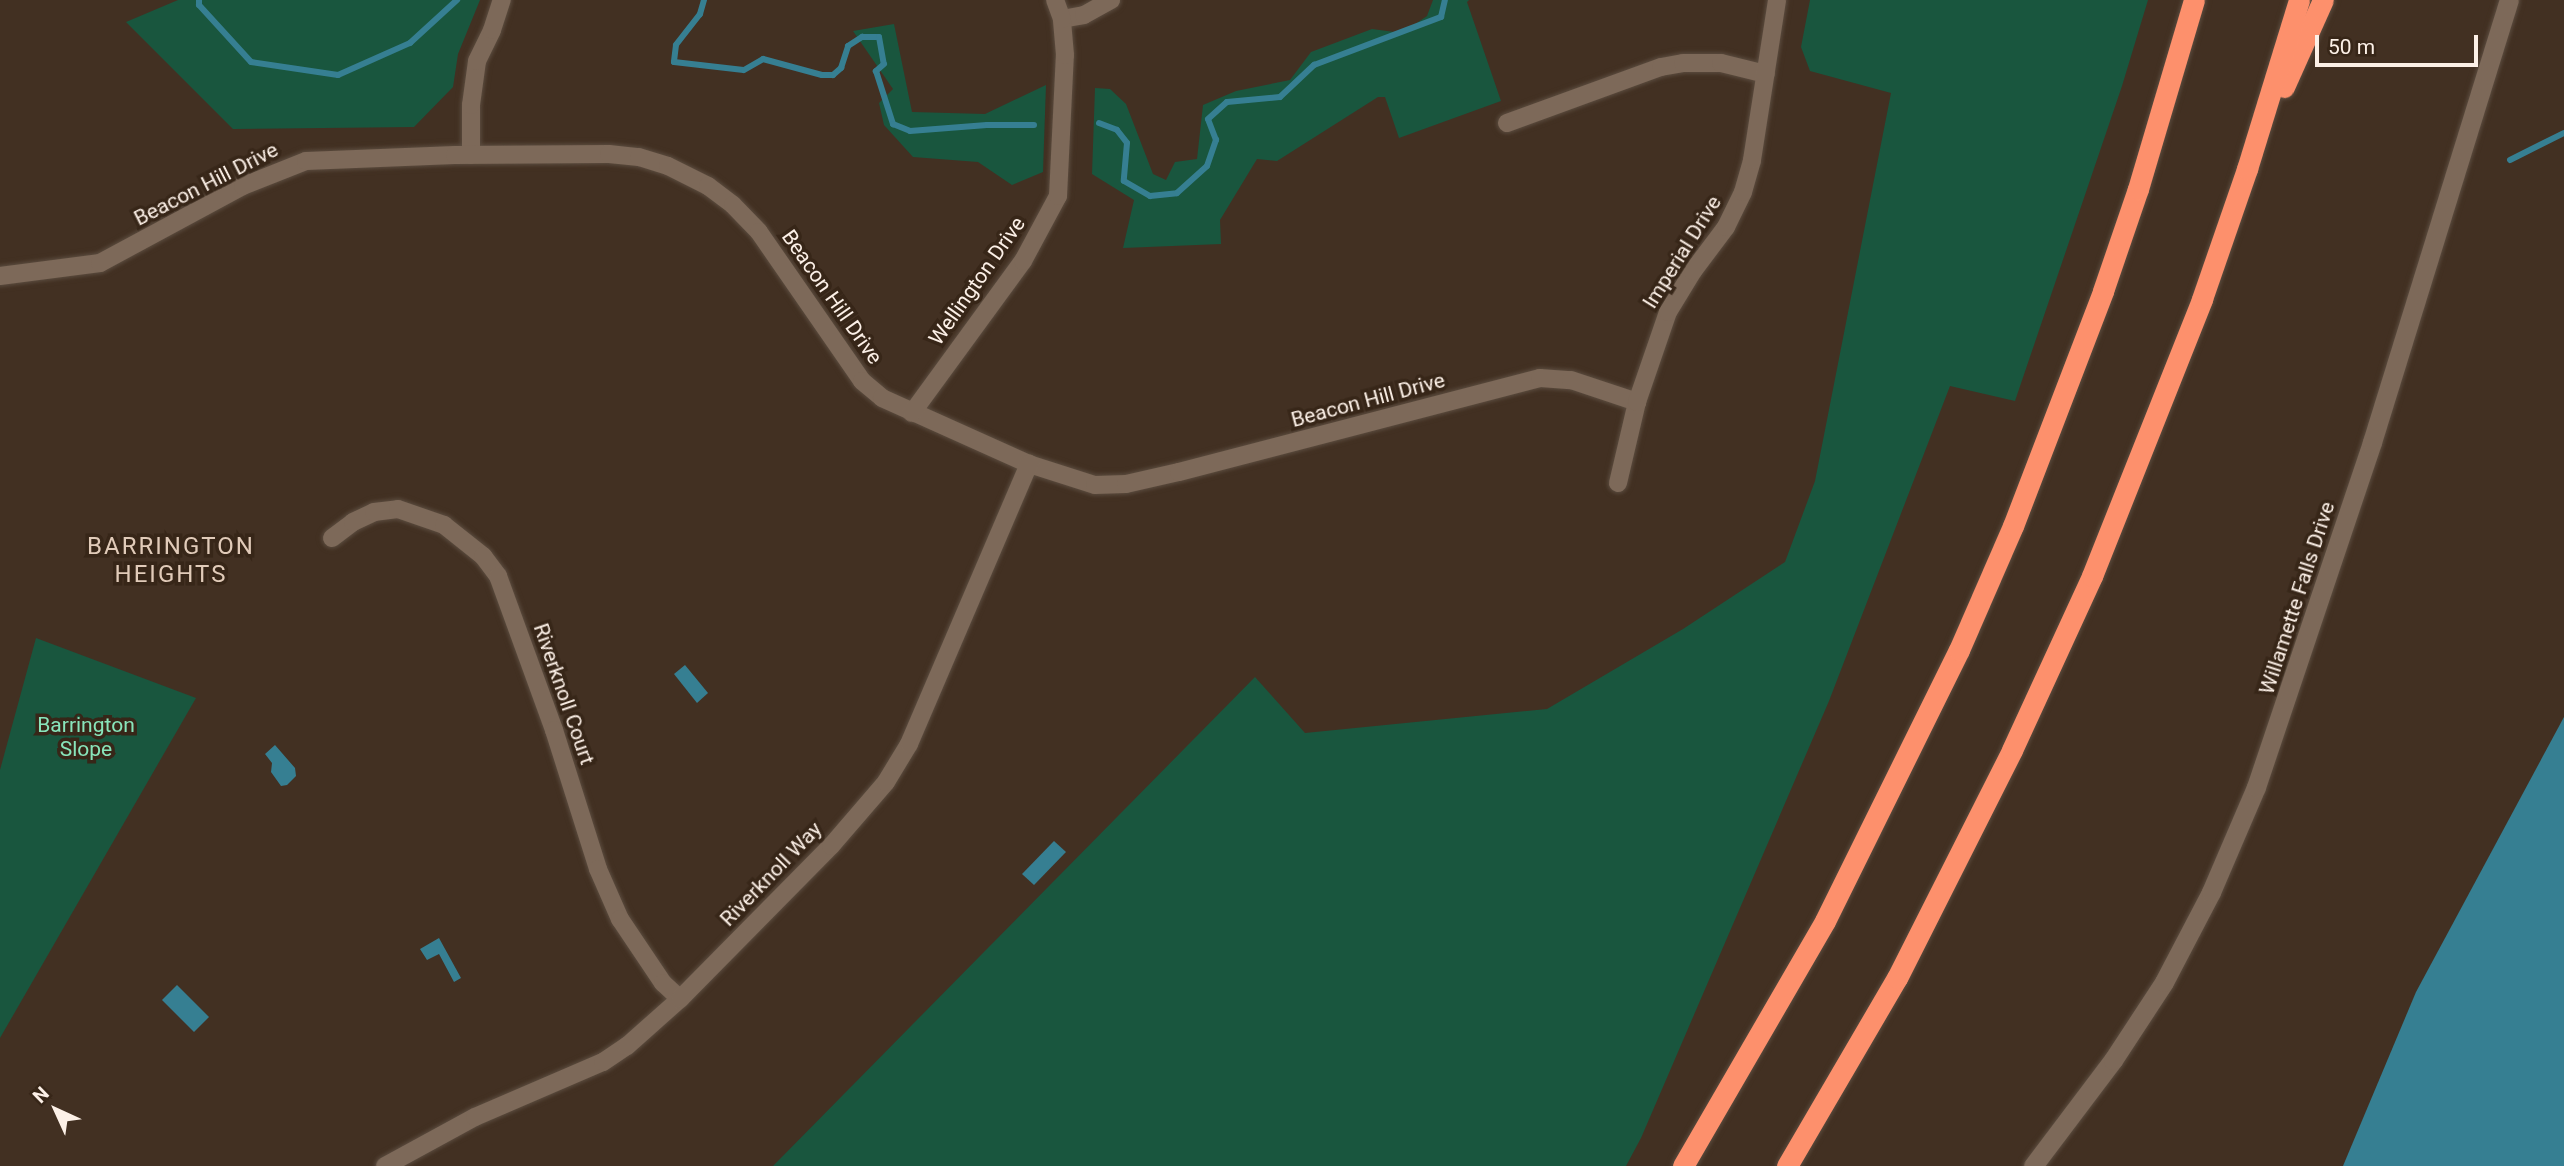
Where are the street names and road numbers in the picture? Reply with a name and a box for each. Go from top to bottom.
street label: Beacon Hill Drive [130,137,282,231]
street label: Imperial Drive [1637,191,1727,313]
street label: Wellington Drive [923,212,1031,350]
street label: Beacon Hill Drive [776,225,888,369]
street label: Beacon Hill Drive [1288,367,1448,433]
street label: Willamette Falls Drive [2254,498,2340,698]
street label: Riverknoll Court [528,620,600,768]
street label: Riverknoll Way [715,817,827,931]

